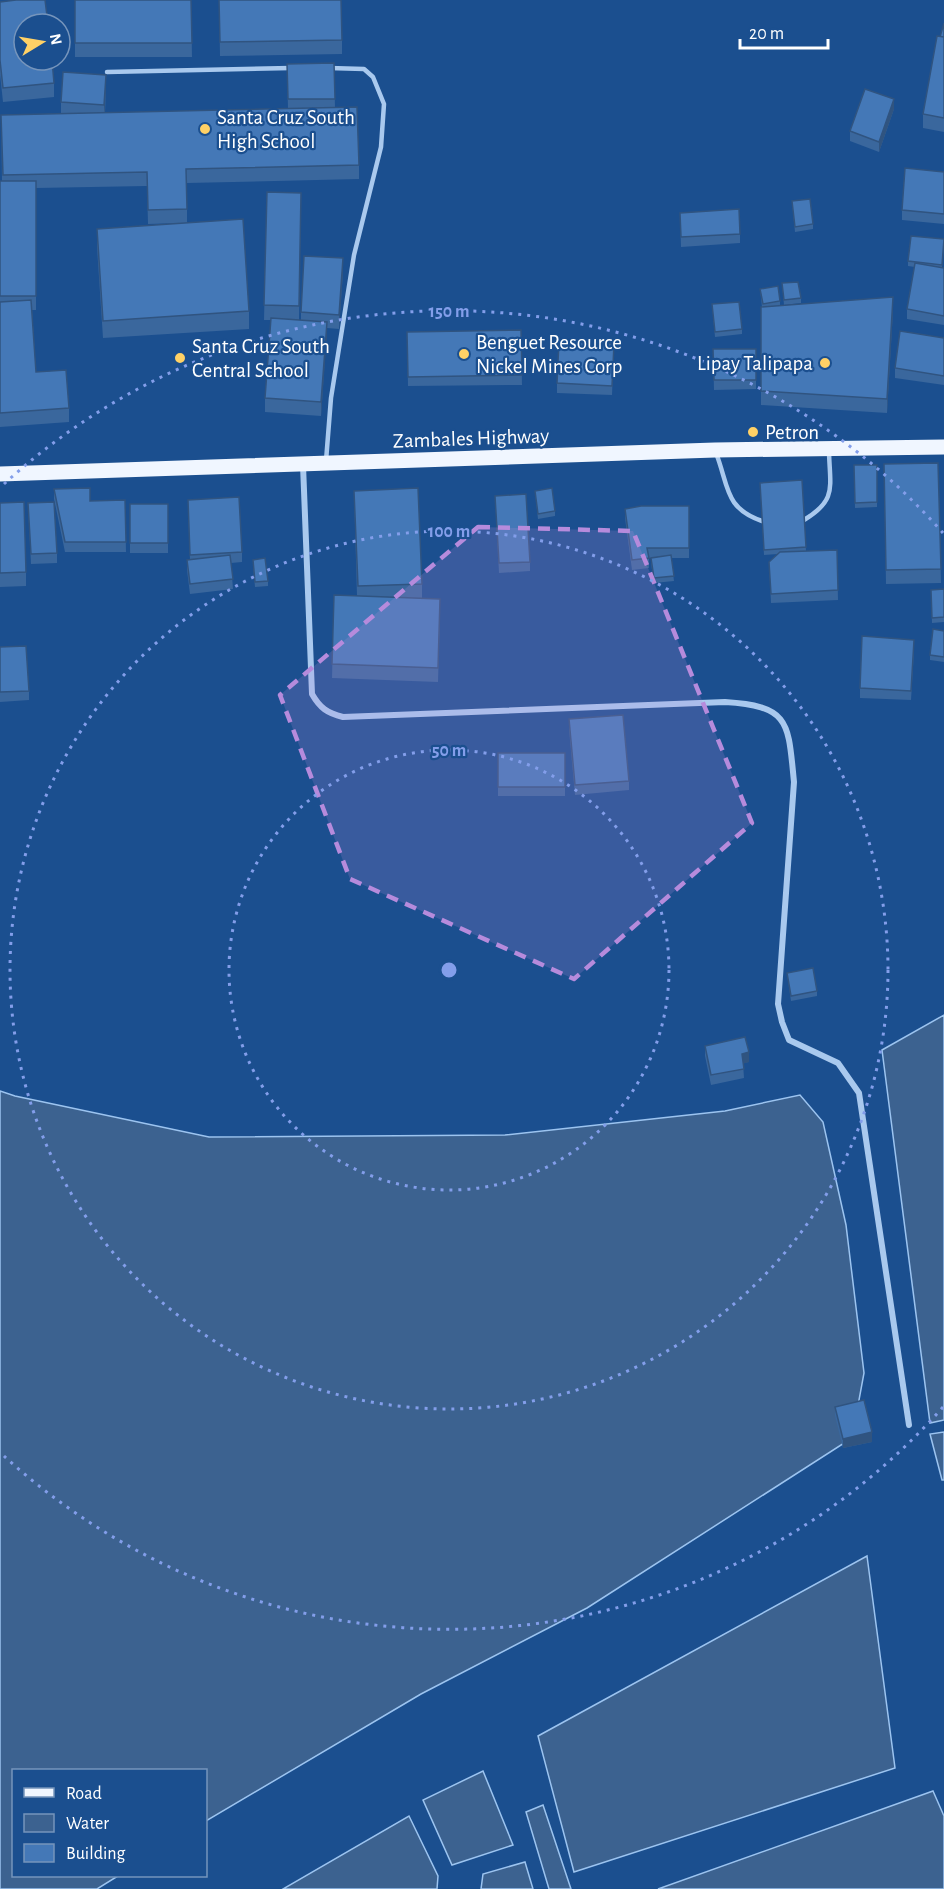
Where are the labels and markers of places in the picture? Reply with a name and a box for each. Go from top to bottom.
place label: Santa Cruz South High School [217,107,355,152]
marker: Santa Cruz South High School [198,122,212,136]
place label: Benguet Resource Nickel Mines Corp [476,332,623,377]
place label: Santa Cruz South Central School [192,336,330,381]
marker: Benguet Resource Nickel Mines Corp [457,347,471,361]
marker: Santa Cruz South Central School [173,351,187,365]
place label: Lipay Talipapa [697,353,813,374]
marker: Lipay Talipapa [818,356,832,370]
place label: Petron [765,422,819,443]
marker: Petron [746,425,760,439]
centre of rings [439,960,459,980]

